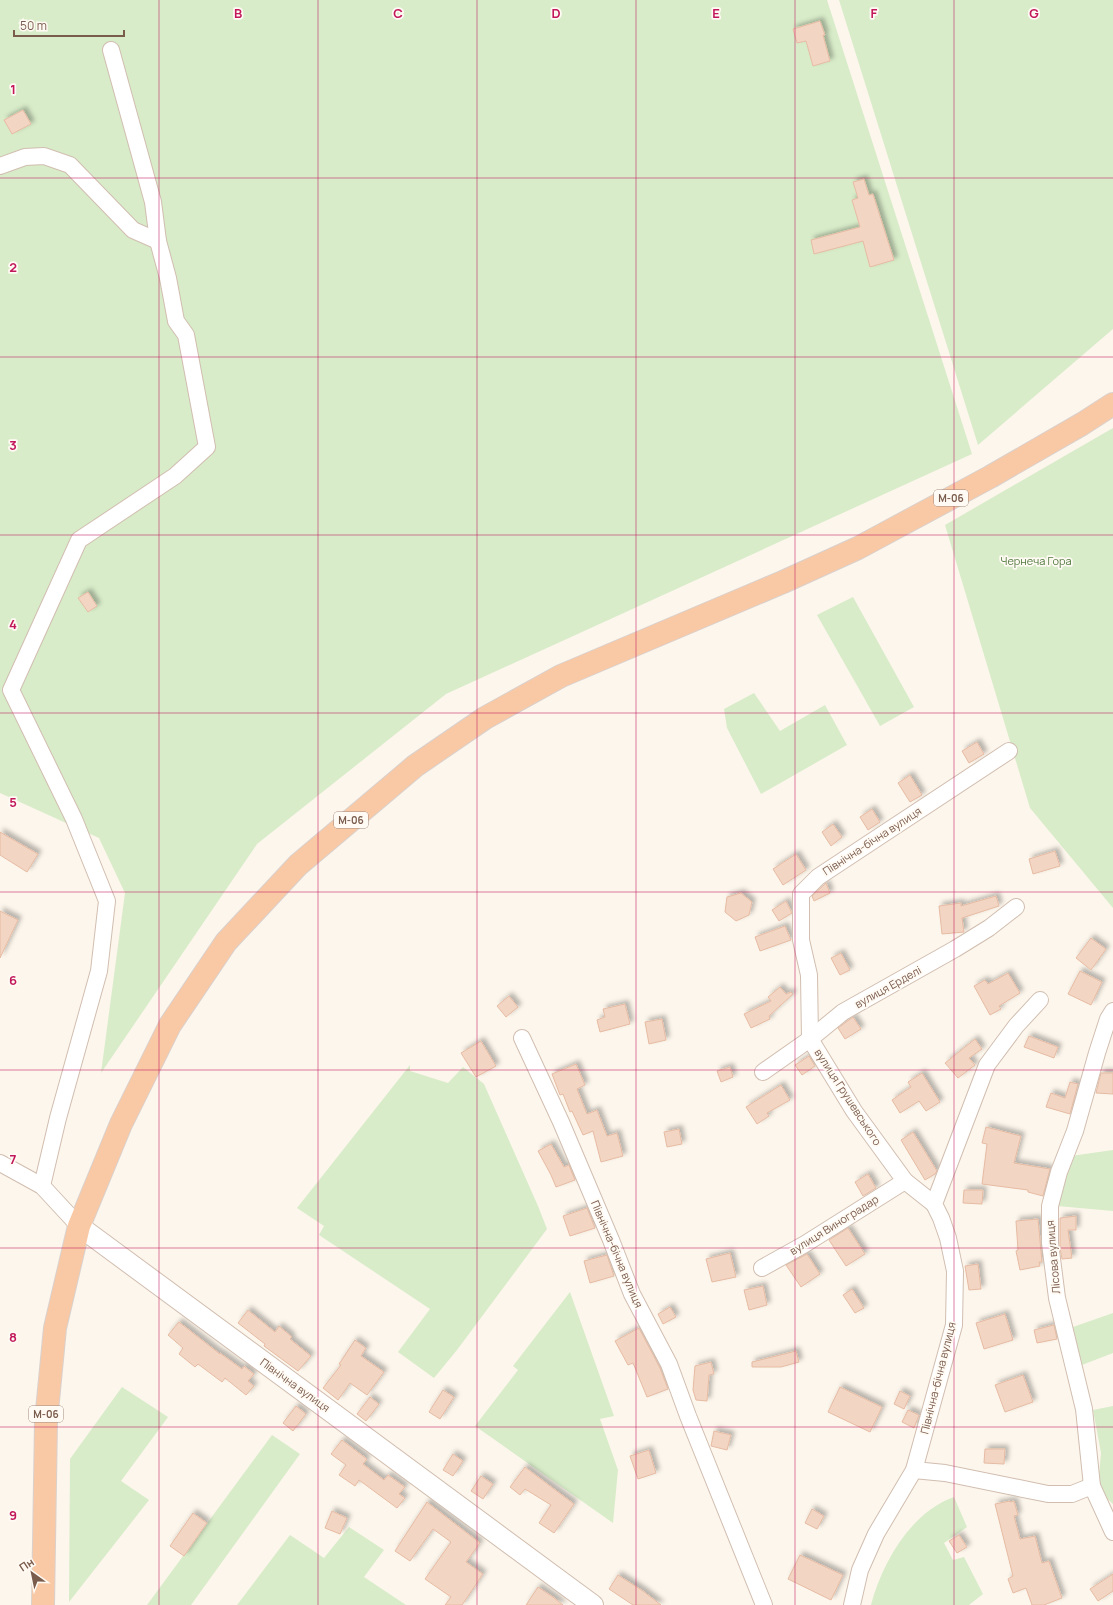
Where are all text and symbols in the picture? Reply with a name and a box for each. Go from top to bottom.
text: B [234,4,242,22]
text: C [393,4,403,22]
text: D [551,4,561,22]
text: E [712,4,720,22]
text: F [871,4,878,22]
text: G [1029,4,1039,22]
scale bar [14,12,124,38]
text: 50 m [20,17,47,34]
text: 1 [10,80,16,98]
text: 2 [9,258,17,276]
text: 3 [9,436,17,454]
road number: М-06 [934,490,968,506]
park label: Чернеча Гора [1000,553,1072,568]
text: 4 [9,615,17,633]
text: 5 [9,793,17,811]
street label: Північна-бічна вулиця [819,803,924,878]
road number: М-06 [334,812,368,828]
street label: вулиця Ерделі [852,962,924,1011]
text: 6 [9,971,17,989]
street label: вулиця Грушевського [811,1045,886,1148]
text: 7 [10,1150,17,1168]
street label: вулиця Виноградар [786,1191,881,1258]
street label: Північна-бічна вулиця [588,1198,647,1310]
street label: Лісова вулиця [1042,1220,1063,1294]
street label: Північна-бічна вулиця [916,1320,959,1436]
text: 8 [9,1328,17,1346]
street label: Північна вулиця [257,1354,333,1415]
road number: М-06 [29,1406,63,1422]
text: 9 [9,1506,17,1524]
north arrow [12,1553,52,1593]
text: Пн [16,1554,37,1575]

